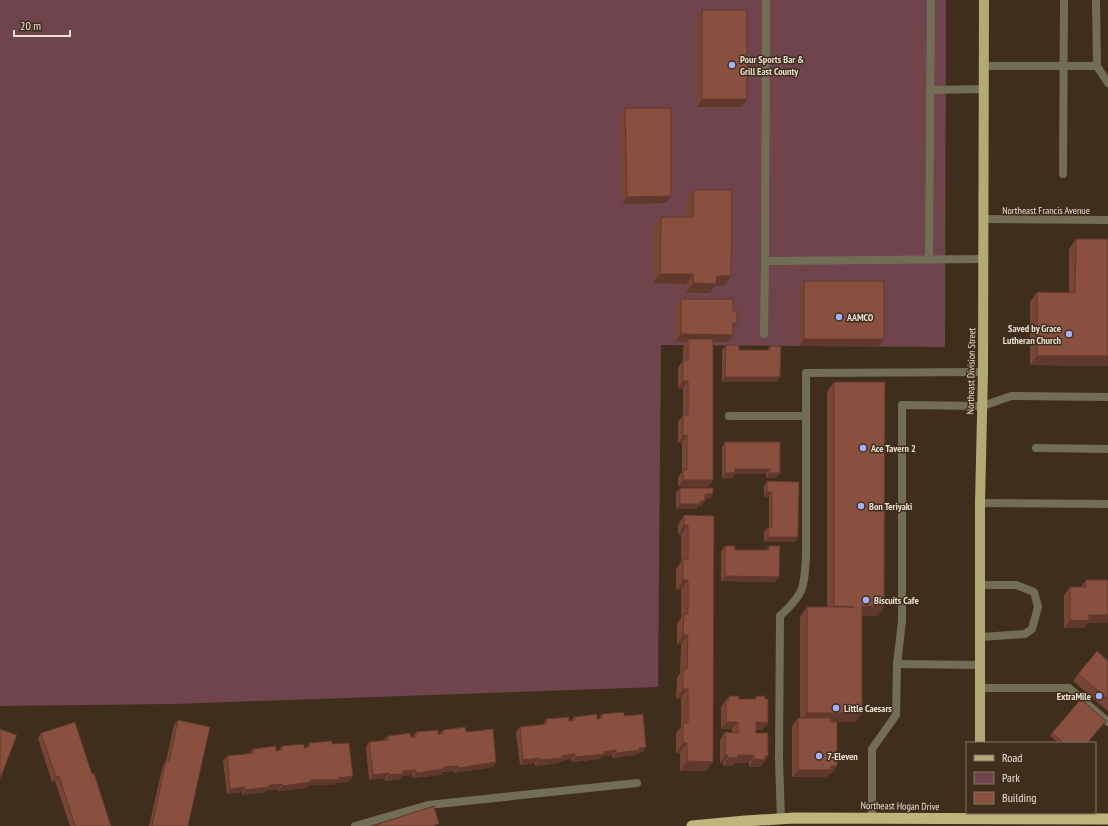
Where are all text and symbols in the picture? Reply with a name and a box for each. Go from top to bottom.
scale bar [14,12,70,38]
text: 20 m [20,18,41,33]
place label: Pour Sports Bar & Grill East County [740,53,804,78]
marker: Pour Sports Bar & Grill East County [727,60,737,70]
street label: Northeast Francis Avenue [1002,204,1090,217]
place label: AAMCO [846,311,874,324]
marker: AAMCO [834,312,844,322]
place label: Saved by Grace Lutheran Church [1003,322,1061,347]
street label: Northeast Division Street [964,327,978,414]
marker: Saved by Grace Lutheran Church [1064,329,1074,339]
place label: Ace Tavern 2 [870,442,916,455]
marker: Ace Tavern 2 [858,443,868,453]
place label: Bon Teriyaki [869,500,912,513]
marker: Bon Teriyaki [856,501,866,511]
place label: Biscuits Cafe [874,594,919,607]
marker: Biscuits Cafe [861,595,871,605]
place label: ExtraMile [1057,690,1091,703]
marker: ExtraMile [1094,691,1104,701]
place label: Little Caesars [844,702,892,715]
marker: Little Caesars [831,703,841,713]
legend [966,742,1096,814]
place label: 7-Eleven [827,750,858,763]
text: Road [1002,750,1022,765]
marker: 7-Eleven [814,751,824,761]
text: Park [1002,770,1020,785]
text: Building [1002,790,1037,805]
street label: Northeast Hogan Drive [860,799,940,813]

